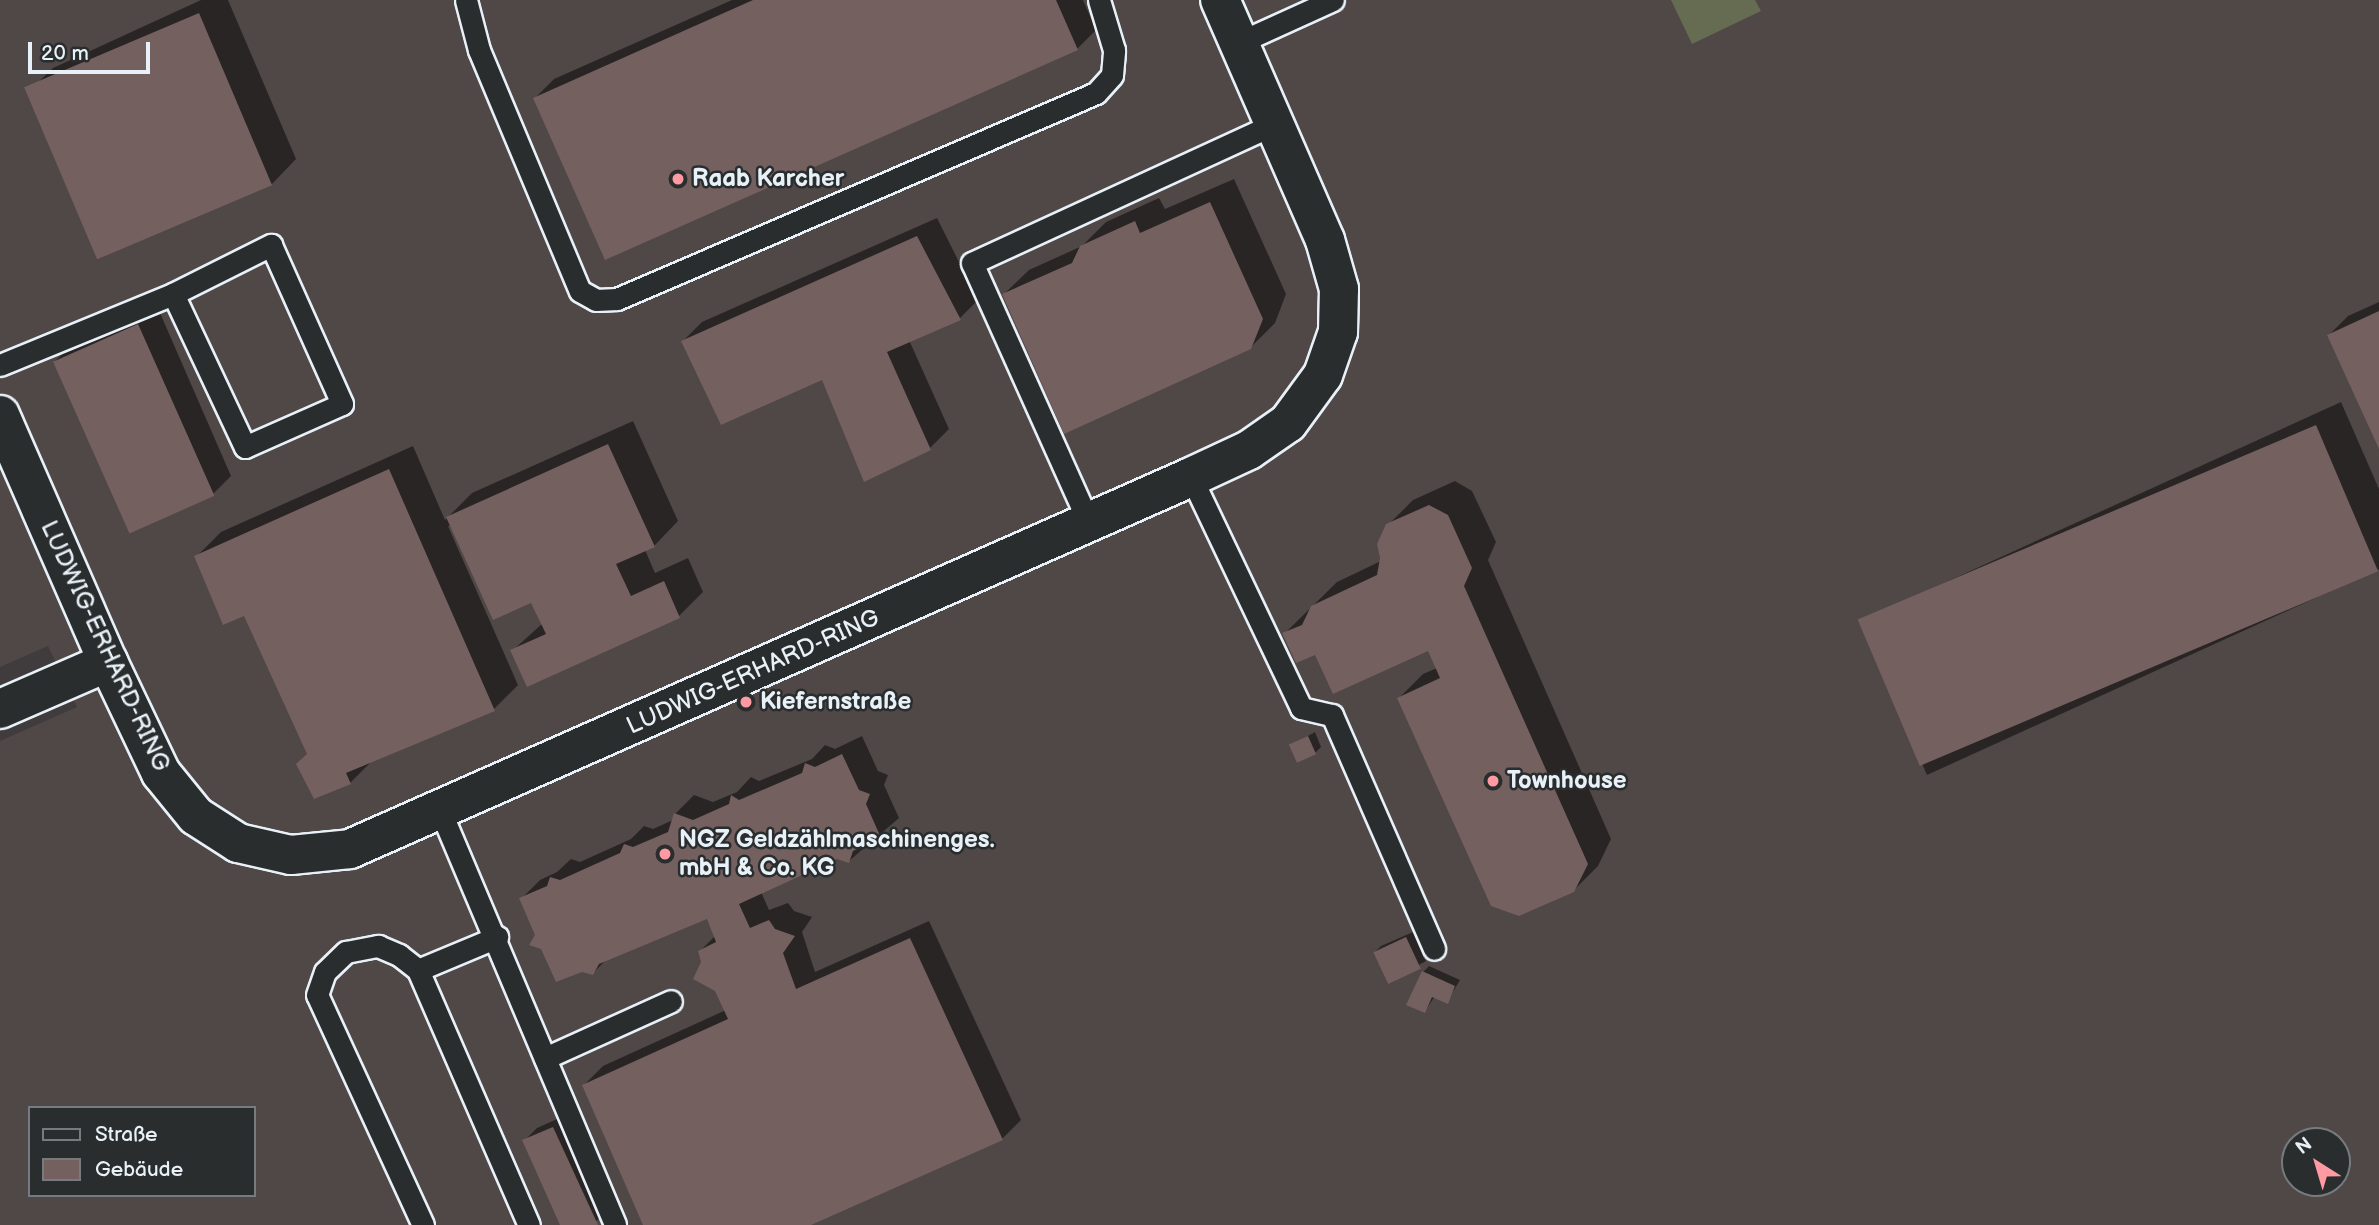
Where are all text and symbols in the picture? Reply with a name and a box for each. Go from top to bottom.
scale bar [32,28,154,72]
text: 20 m [41,41,89,66]
place label: Raab Karcher [692,165,844,193]
marker: Raab Karcher [670,171,686,187]
street label: LUDWIG-ERHARD-RING [34,516,176,776]
street label: LUDWIG-ERHARD-RING [622,603,884,741]
place label: Kiefernstraße [760,688,911,716]
marker: Kiefernstraße [738,694,754,710]
place label: Townhouse [1507,767,1627,795]
marker: Townhouse [1485,773,1501,789]
place label: NGZ Geldzählmaschinenges. mbH & Co. KG [679,826,995,882]
marker: NGZ Geldzählmaschinenges. mbH & Co. KG [657,846,673,862]
legend [28,1106,256,1197]
text: Straße [95,1122,157,1147]
north arrow [2281,1127,2351,1197]
text: N [2292,1133,2317,1160]
text: Gebäude [95,1157,183,1182]

